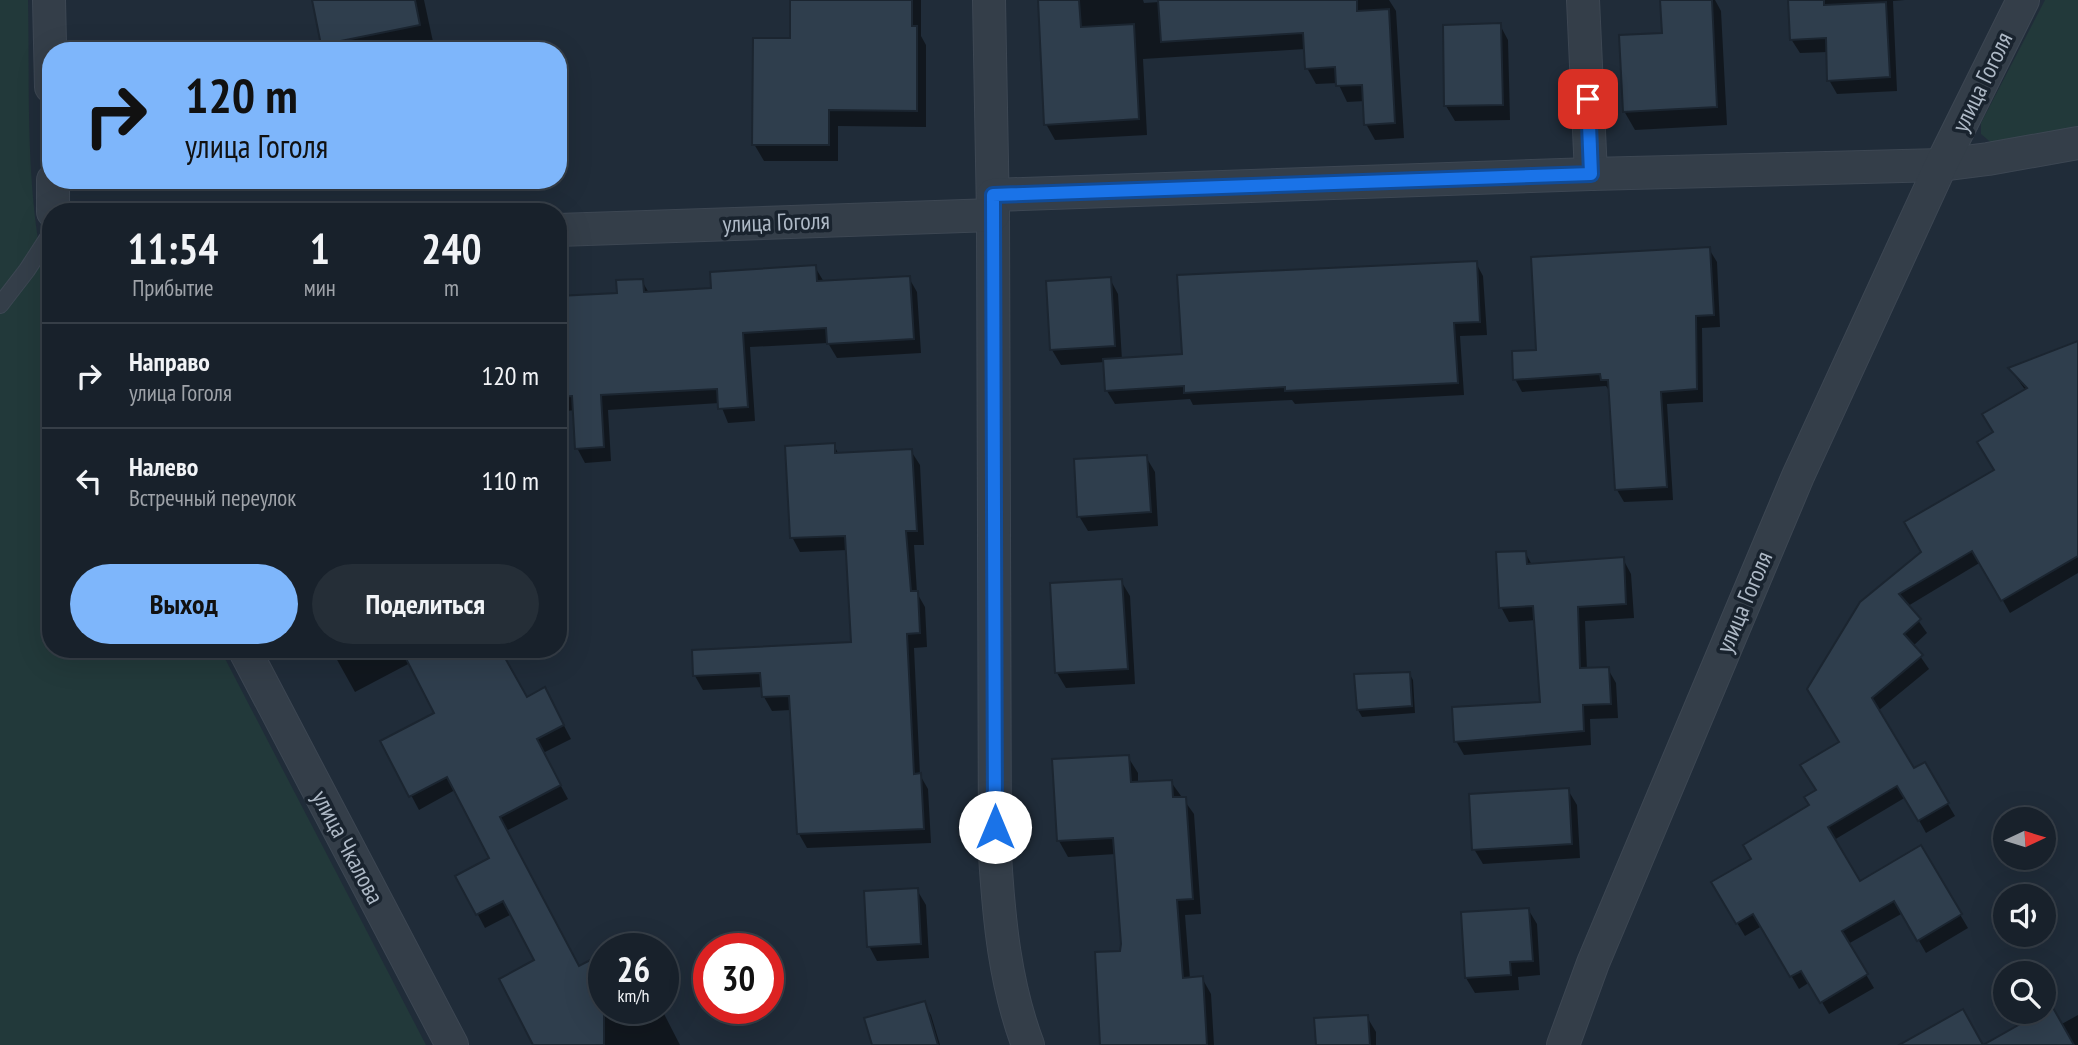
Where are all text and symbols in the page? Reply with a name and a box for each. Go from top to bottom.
street label: улица Гоголя [1945,27,2019,137]
text: 120 m [185,63,298,127]
pin [1558,69,1618,129]
icon: right [70,70,161,161]
icon: arrive [1569,80,1607,118]
text: улица Гоголя [185,125,328,167]
street label: улица Гоголя [722,205,830,239]
text: 11:54 [127,221,218,276]
text: 1 [310,221,330,276]
text: 240 [421,221,482,276]
text: Прибытие [132,273,214,302]
text: мин [304,273,336,302]
text: m [444,273,459,302]
text: Направо [129,345,210,378]
icon: right [70,357,108,395]
text: 120 m [481,359,539,392]
text: улица Гоголя [129,378,232,407]
text: Налево [129,450,198,483]
icon: left [70,462,108,500]
text: 110 m [481,464,539,497]
text: Встречный переулок [129,483,296,512]
street label: улица Гоголя [1709,547,1779,657]
button: Выход [70,564,298,644]
button: Поделиться [312,564,539,644]
street label: улица Чкалова [305,785,391,909]
position arrow [958,790,1032,864]
north arrow [1993,807,2056,870]
map controls [1993,807,2056,1024]
button: sound [1993,884,2056,947]
speed limit sign: 30 [693,933,784,1024]
text: 26 [617,946,650,992]
button: search [1993,961,2056,1024]
text: km/h [618,984,649,1007]

